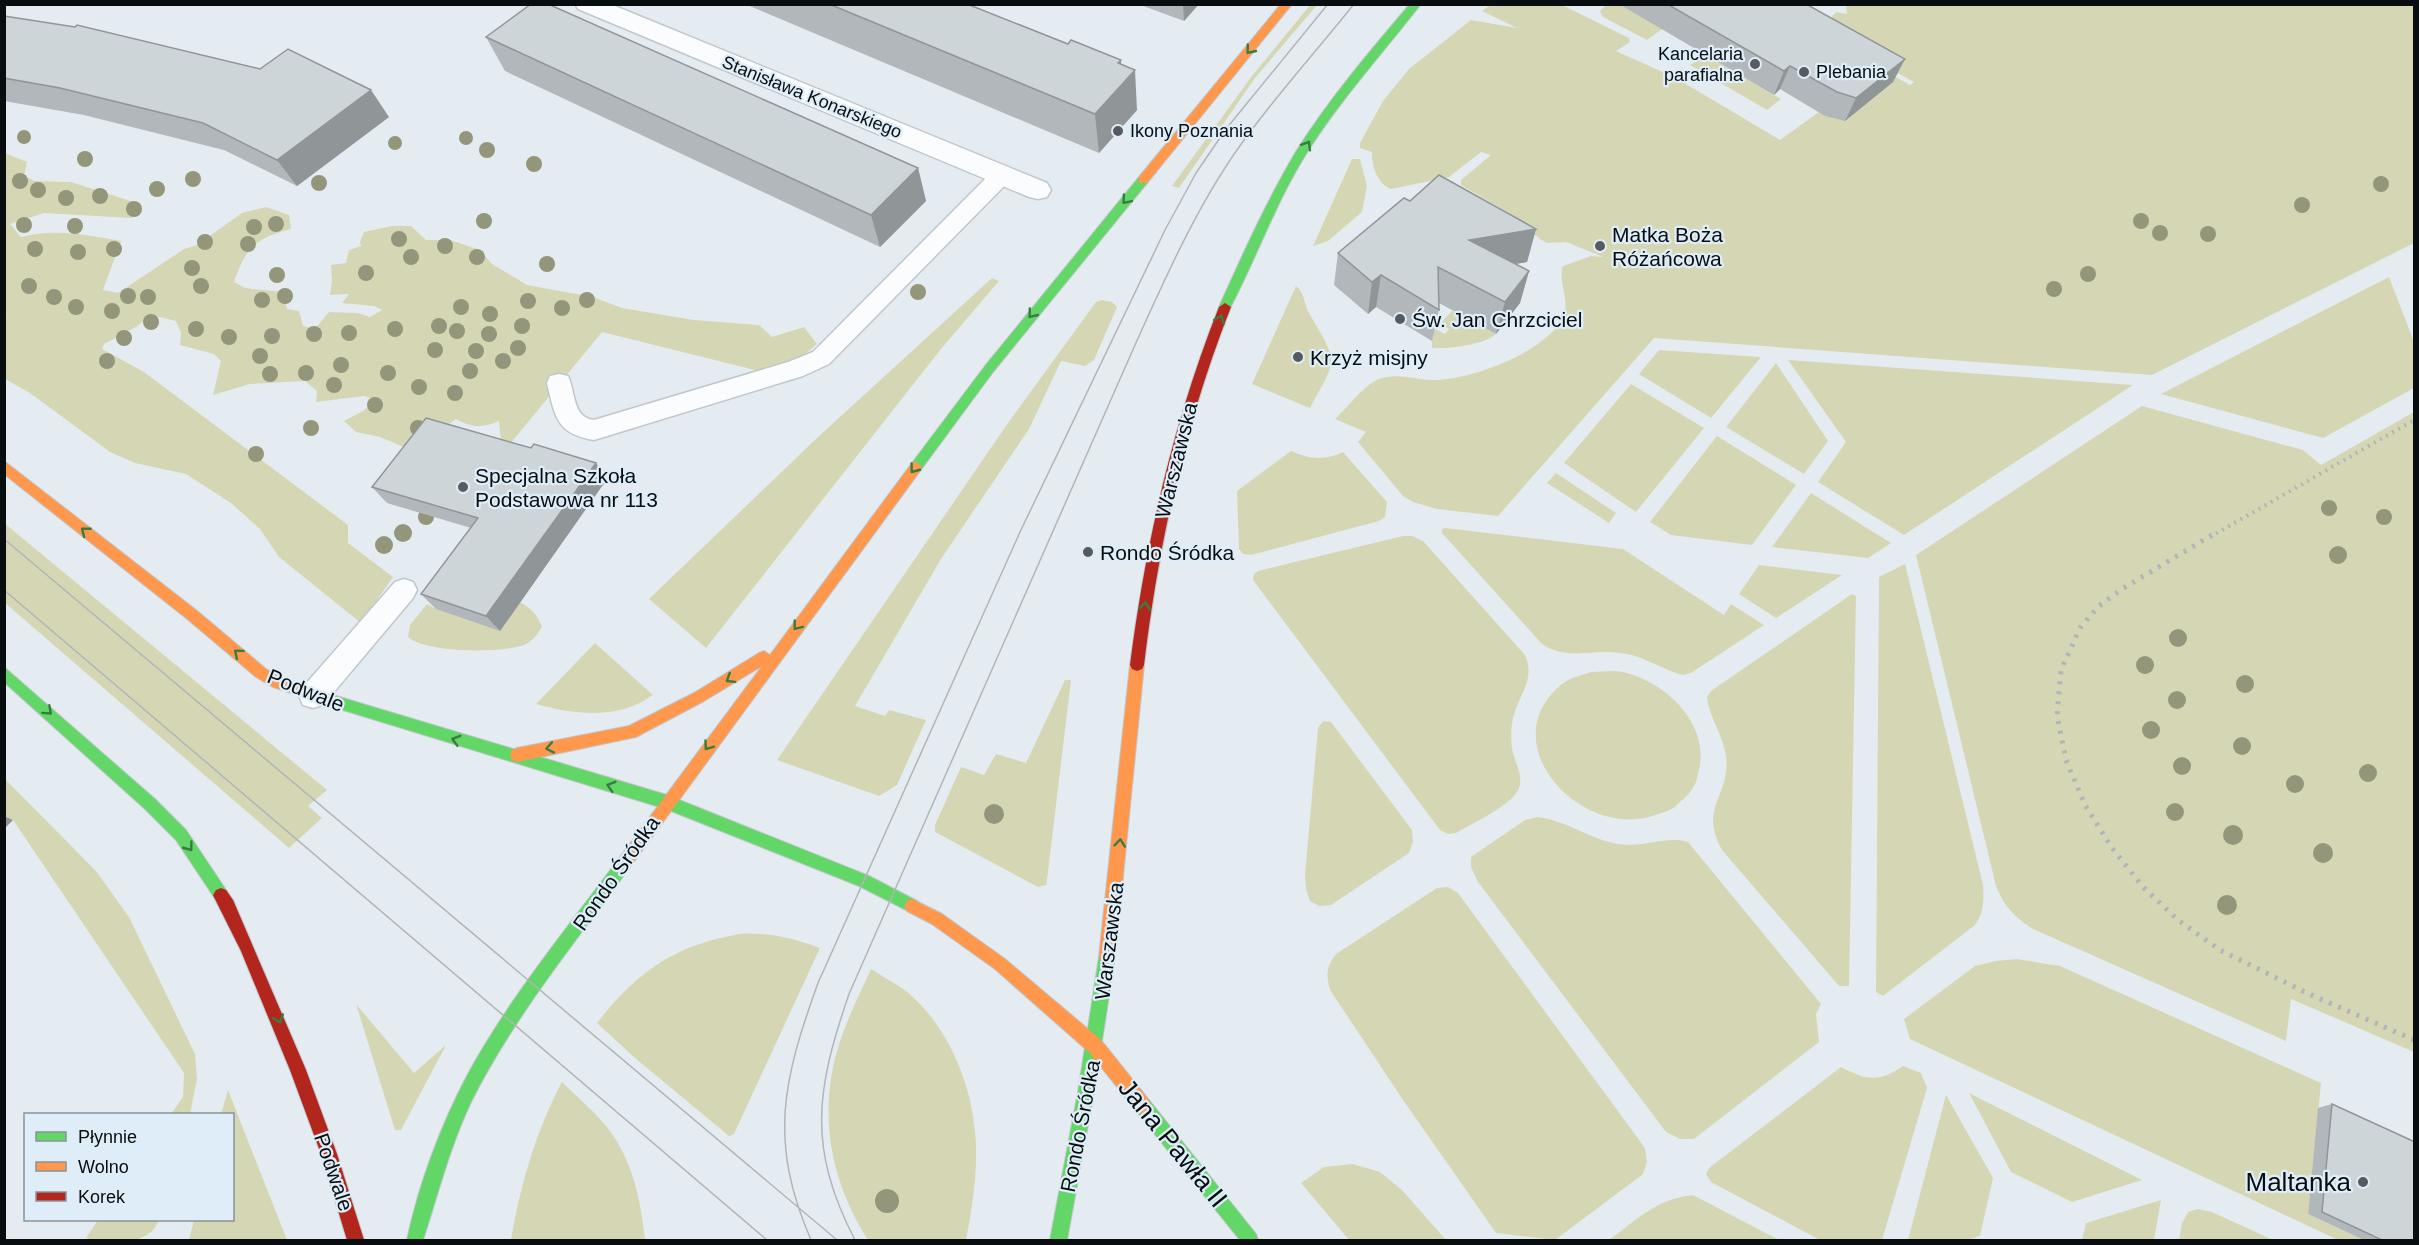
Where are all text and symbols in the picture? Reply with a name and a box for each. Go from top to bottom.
one-way arrow [1246,43,1257,54]
place label: Kancelaria parafialna [1658,44,1744,85]
street label: Stanisława Konarskiego [719,52,905,142]
marker: Kancelaria parafialna [1748,57,1762,71]
place label: Plebania [1816,62,1887,82]
marker: Plebania [1797,65,1811,79]
place label: Ikony Poznania [1130,121,1254,141]
marker: Ikony Poznania [1111,124,1125,138]
one-way arrow [1300,141,1312,151]
one-way arrow [1123,194,1134,205]
place label: Matka Boża Różańcowa [1612,223,1723,270]
marker: Matka Boża Różańcowa [1593,239,1607,253]
one-way arrow [1029,308,1040,319]
place label: Św. Jan Chrzciciel [1412,308,1582,331]
marker: Św. Jan Chrzciciel [1393,312,1407,326]
one-way arrow [1212,314,1225,325]
place label: Krzyż misjny [1310,346,1428,369]
marker: Krzyż misjny [1291,350,1305,364]
street label: Warszawska [1151,400,1202,520]
one-way arrow [910,463,921,474]
place label: Specjalna Szkoła Podstawowa nr 113 [475,464,658,511]
marker: Specjalna Szkoła Podstawowa nr 113 [456,480,470,494]
one-way arrow [81,528,92,539]
place label: Rondo Śródka [1100,541,1235,564]
marker: Rondo Śródka [1081,545,1095,559]
one-way arrow [1138,601,1150,611]
one-way arrow [794,619,805,630]
one-way arrow [234,649,245,660]
street label: Podwale [264,664,348,716]
one-way arrow [726,671,736,683]
one-way arrow [41,704,52,715]
one-way arrow [451,735,462,747]
one-way arrow [704,739,715,750]
one-way arrow [546,741,556,754]
one-way arrow [606,780,617,793]
street label: Rondo Śródka [568,811,664,935]
one-way arrow [1113,838,1126,847]
one-way arrow [182,840,193,851]
street label: Warszawska [1090,881,1128,1001]
one-way arrow [271,1013,284,1024]
street label: Rondo Śródka [1056,1058,1104,1194]
street label: Jana Pawła II [1112,1073,1234,1213]
legend [24,1113,234,1221]
text: Płynnie [78,1127,137,1147]
street label: Podwale [310,1130,358,1214]
text: Wolno [78,1157,129,1177]
place label: Maltanka [2246,1167,2352,1197]
marker: Maltanka [2356,1175,2370,1189]
text: Korek [78,1187,126,1207]

